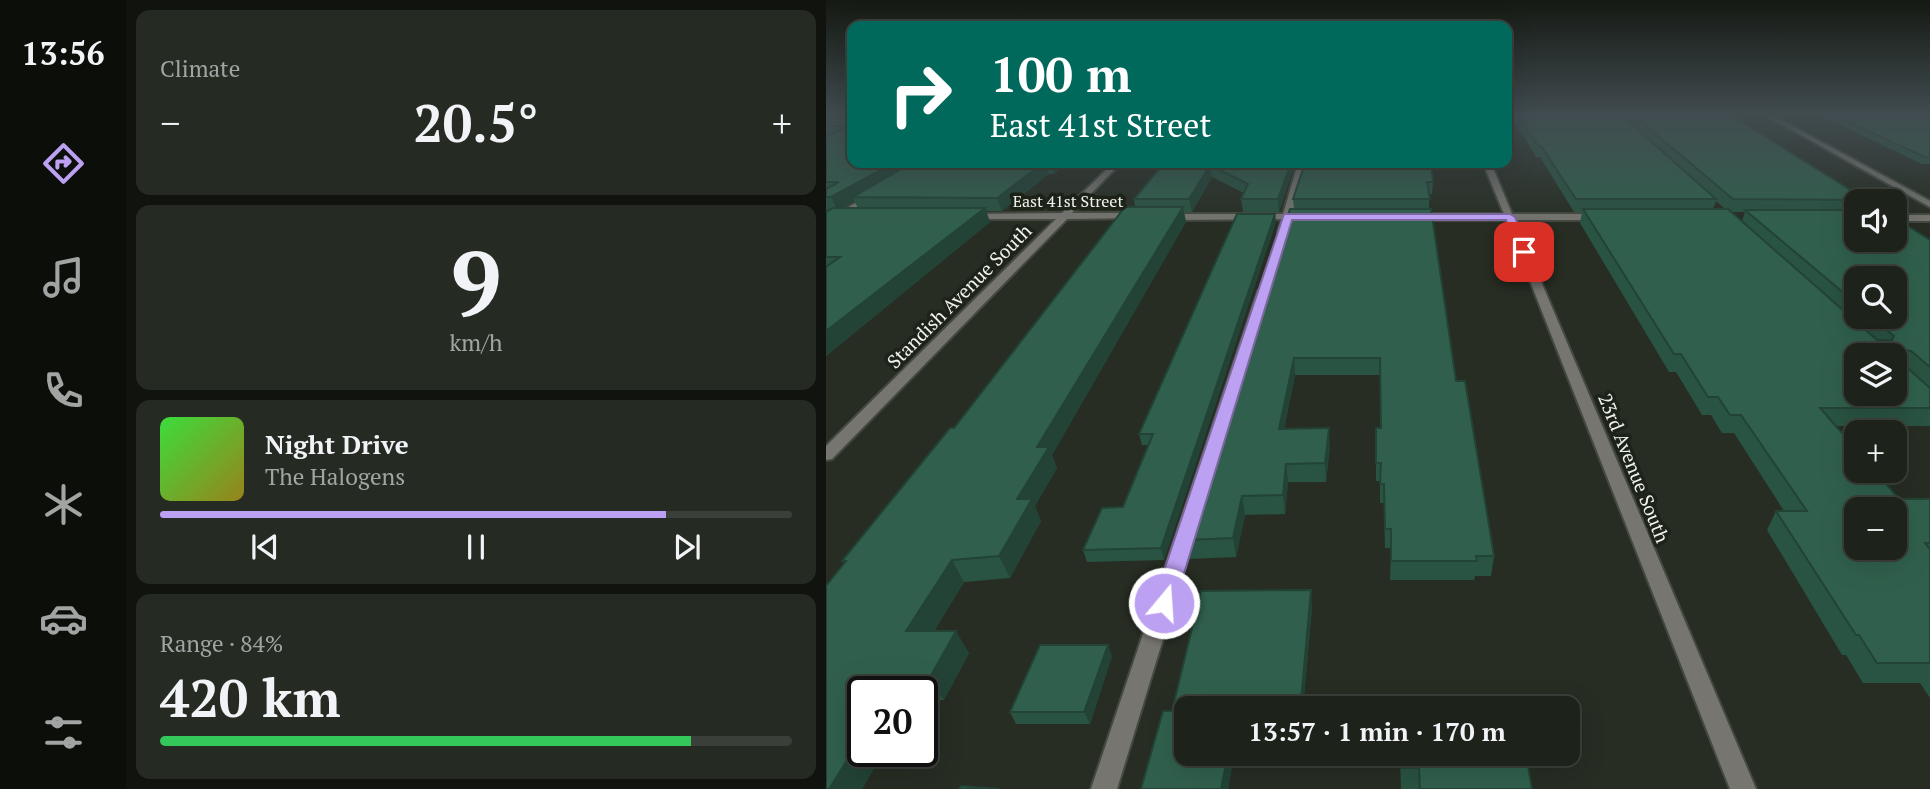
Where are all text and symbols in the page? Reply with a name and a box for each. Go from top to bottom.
text: 13:56 [21,32,105,74]
text: 100 m [990,41,1132,106]
icon: right [875,49,966,140]
text: Climate [160,53,240,84]
text: 20.5° [413,88,539,157]
text: − [160,98,180,148]
text: + [772,98,792,148]
text: East 41st Street [990,104,1211,146]
icon: directions [39,139,88,188]
map controls [1844,189,1907,560]
button: sound [1844,189,1907,252]
street label: East 41st Street [1013,190,1123,212]
street label: Standish Avenue South [881,218,1036,373]
text: 9 [450,221,502,342]
pin [1494,222,1554,282]
icon: arrive [1505,233,1543,271]
icon: music [39,253,88,302]
button: search [1844,266,1907,329]
text: km/h [449,327,503,358]
button: layers [1844,343,1907,406]
icon: phone [39,366,88,415]
street label: 23rd Avenue South [1593,389,1676,546]
button: + [1844,420,1907,483]
text: Night Drive [265,427,409,461]
text: The Halogens [265,461,405,492]
icon: climate [39,480,88,529]
button: − [1844,497,1907,560]
icon: previous [246,528,284,566]
icon: pause [457,528,495,566]
icon: next [668,528,706,566]
position arrow [1127,566,1201,640]
icon: car [39,594,88,643]
text: Range · 84% [160,628,283,659]
text: 420 km [160,663,341,732]
speed limit sign: 20 [847,676,938,767]
icon: filters [39,708,88,757]
text: 13:57 · 1 min · 170 m [1248,714,1506,748]

